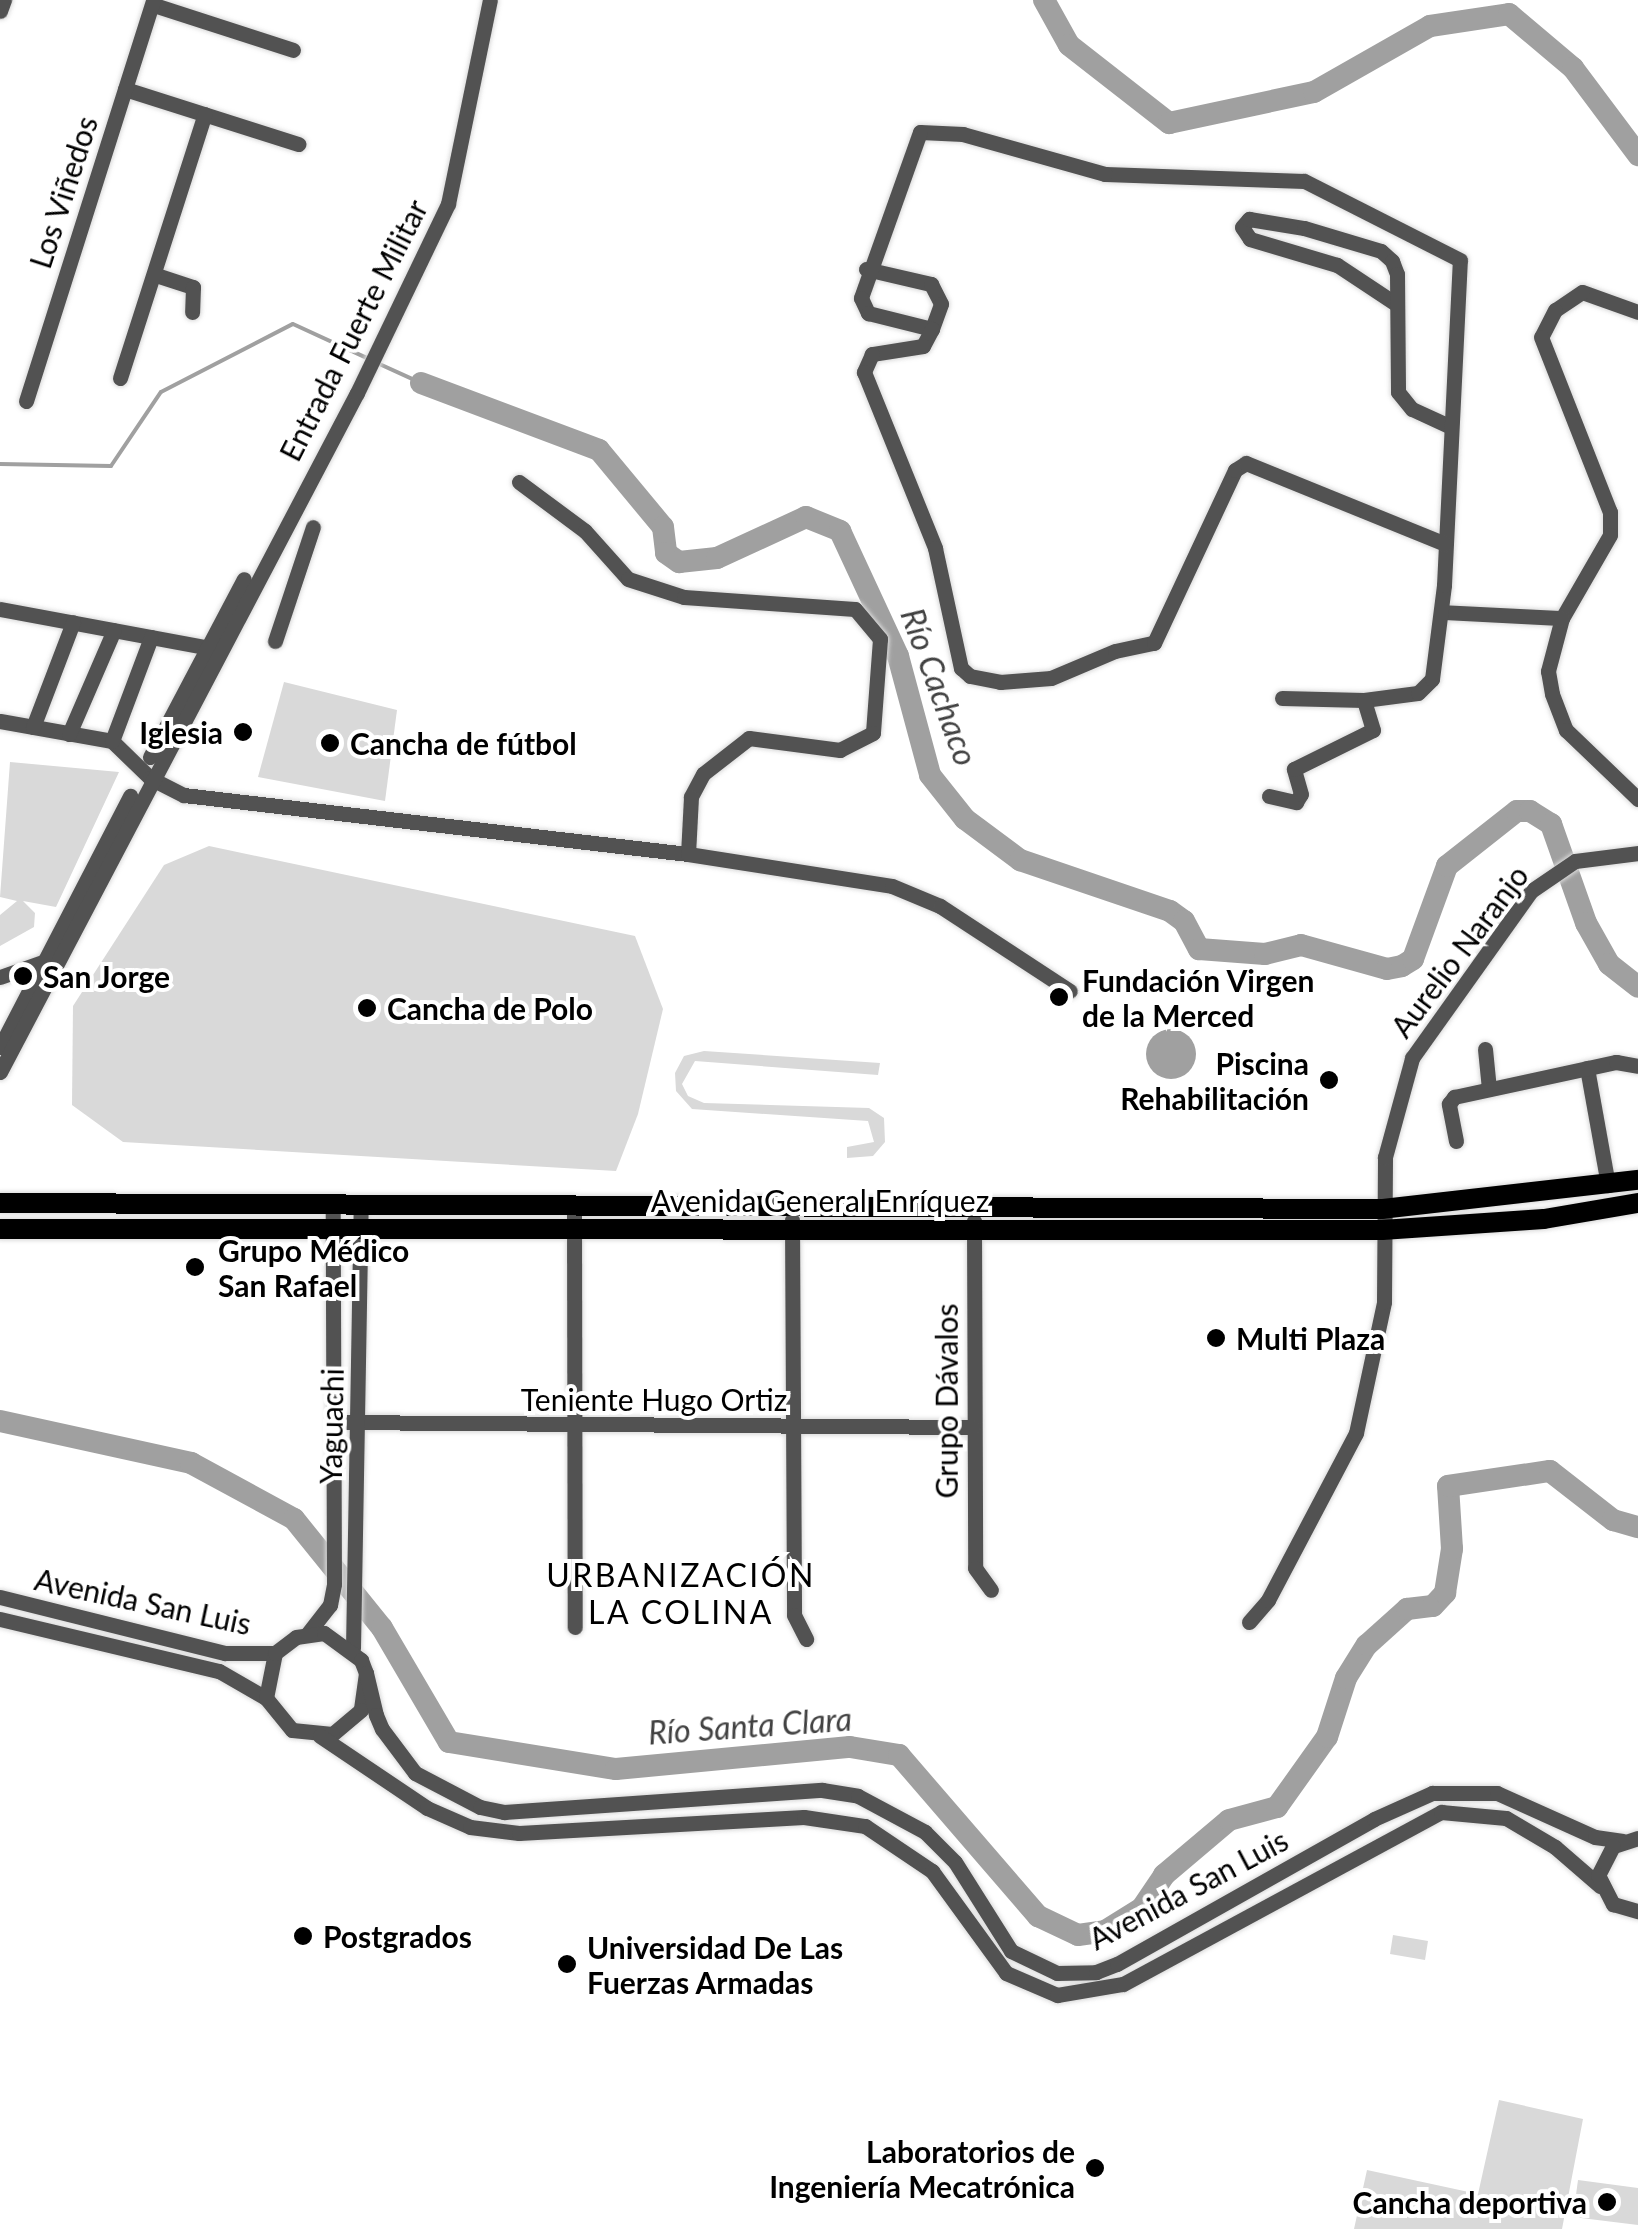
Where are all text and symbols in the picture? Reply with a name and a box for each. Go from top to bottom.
street label: Los Viñedos [21,111,105,273]
street label: Entrada Fuerte Militar [271,193,435,467]
water label: Río Cachaco [893,603,985,771]
place label: Iglesia [139,714,223,750]
marker: Iglesia [232,721,254,743]
place label: Cancha de fútbol [350,725,577,761]
marker: Cancha de fútbol [319,732,341,754]
street label: Aurelio Naranjo [1383,858,1535,1044]
place label: San Jorge [43,958,171,994]
place label: Fundación Virgen de la Merced [1082,962,1316,1032]
marker: San Jorge [12,965,34,987]
marker: Fundación Virgen de la Merced [1046,984,1072,1010]
place label: Cancha de Polo [387,990,593,1026]
marker: Cancha de Polo [356,997,378,1019]
place label: Piscina Rehabilitación [1120,1045,1309,1116]
marker: Piscina Rehabilitación [1318,1069,1340,1091]
street label: Avenida General Enríquez [651,1182,989,1218]
place label: Grupo Médico San Rafael [218,1232,409,1302]
marker: Grupo Médico San Rafael [182,1254,208,1280]
street label: Grupo Dávalos [928,1304,964,1498]
place label: Multi Plaza [1236,1320,1385,1356]
marker: Multi Plaza [1205,1327,1227,1349]
street label: Yaguachi [312,1368,350,1484]
street label: Teniente Hugo Ortiz [521,1381,787,1417]
district label: URBANIZACIÓN LA COLINA [546,1557,816,1632]
street label: Avenida San Luis [32,1561,254,1641]
water label: Río Santa Clara [647,1700,853,1752]
street label: Avenida San Luis [1082,1821,1294,1957]
place label: Postgrados [323,1918,472,1954]
marker: Postgrados [292,1925,314,1947]
place label: Universidad De Las Fuerzas Armadas [587,1929,843,2000]
marker: Universidad De Las Fuerzas Armadas [556,1953,578,1975]
place label: Laboratorios de Ingeniería Mecatrónica [769,2133,1075,2204]
marker: Laboratorios de Ingeniería Mecatrónica [1084,2157,1106,2179]
place label: Cancha deportiva [1353,2184,1587,2220]
marker: Cancha deportiva [1596,2191,1618,2213]

